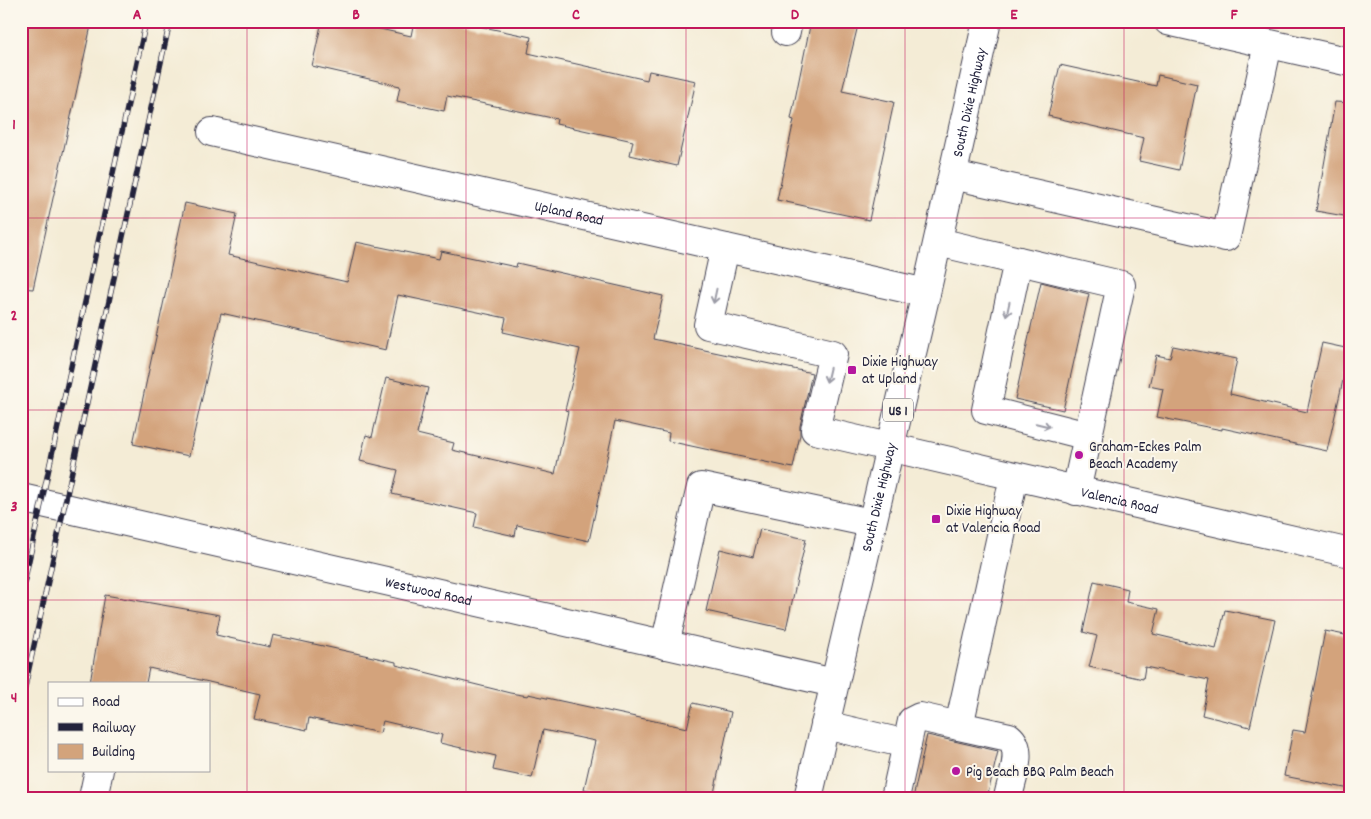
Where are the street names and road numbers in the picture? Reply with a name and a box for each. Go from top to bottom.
street label: South Dixie Highway [948,45,994,159]
street label: Upland Road [532,196,605,233]
road number: US 1 [883,398,913,422]
street label: South Dixie Highway [857,440,904,554]
street label: Valencia Road [1078,482,1160,522]
street label: Westwood Road [382,572,474,613]

